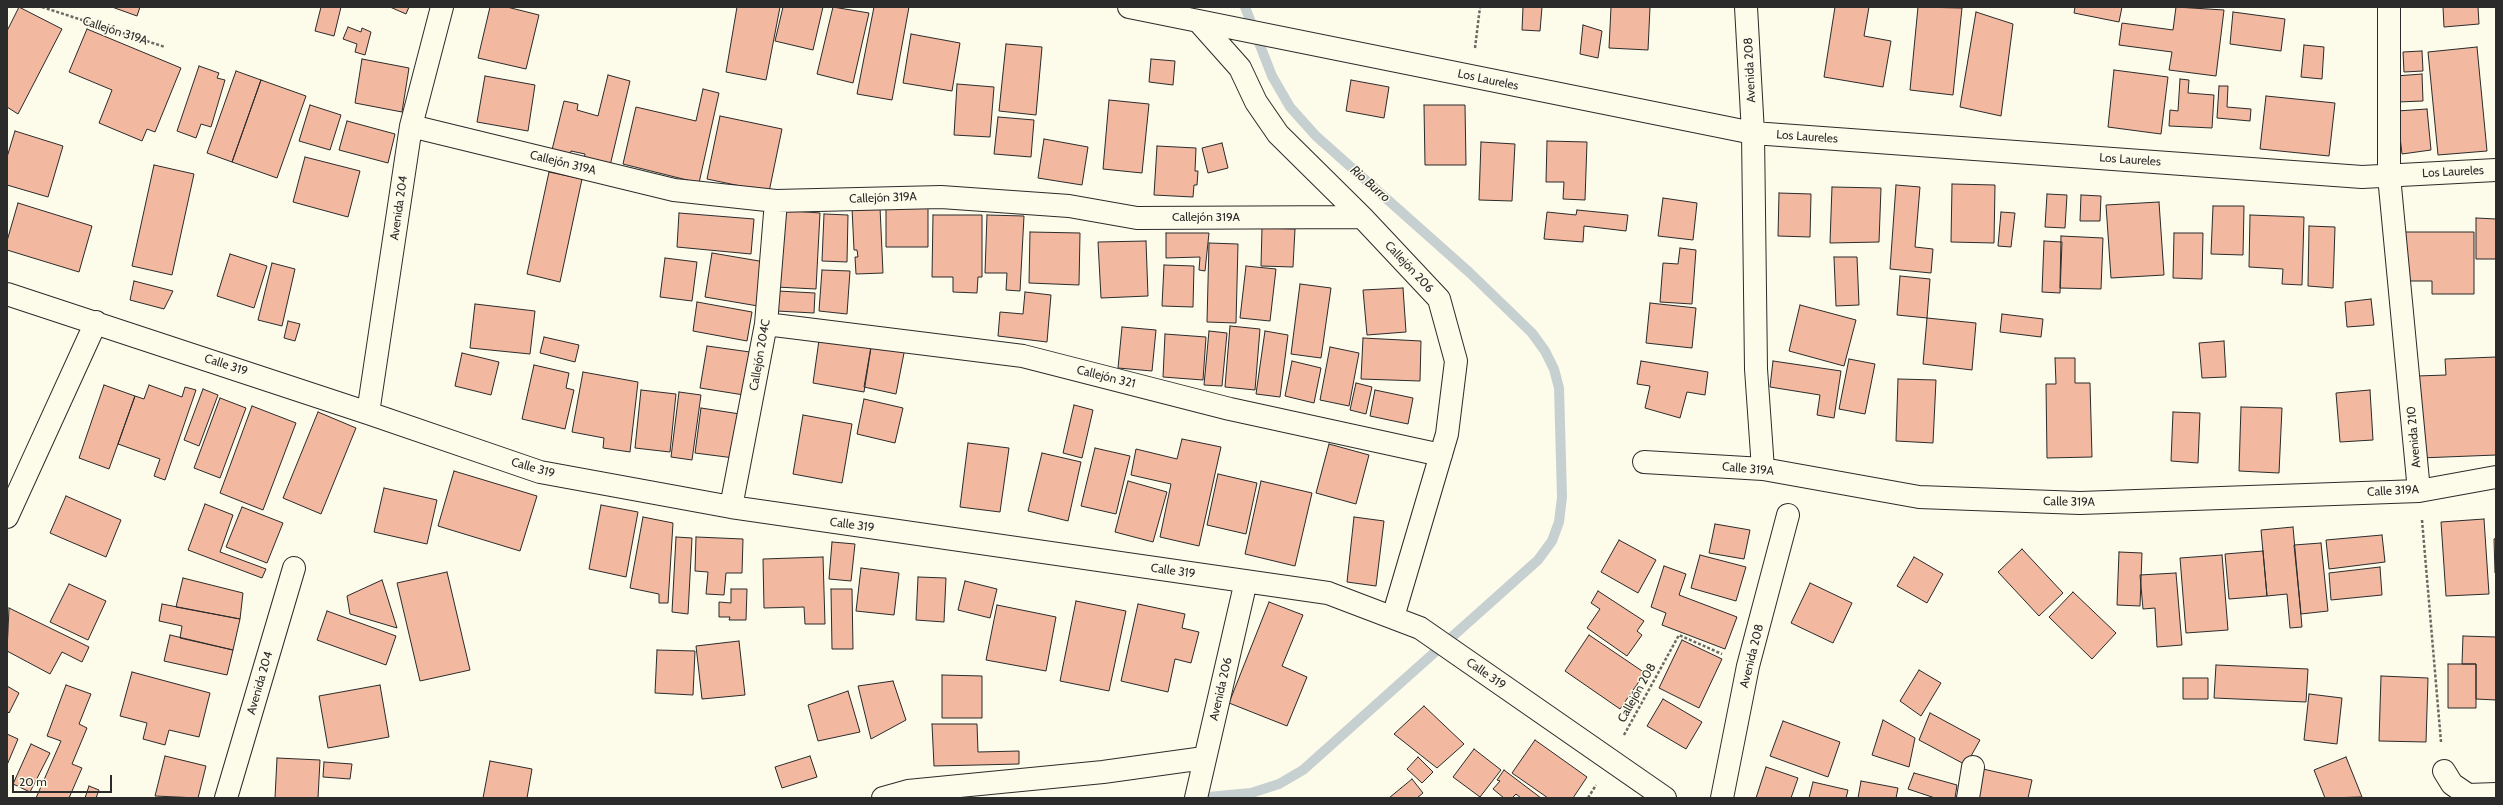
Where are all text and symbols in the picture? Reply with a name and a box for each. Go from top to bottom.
street label: Callejón 319A [81,14,149,48]
street label: Avenida 208 [1741,37,1759,103]
street label: Los Laureles [1456,67,1520,93]
street label: Los Laureles [1776,128,1838,146]
street label: Callejón 319A [528,148,598,178]
street label: Los Laureles [2099,151,2161,169]
water label: Rio Burro [1347,162,1393,206]
street label: Los Laureles [2422,163,2484,181]
street label: Avenida 204 [387,175,411,241]
street label: Callejón 319A [849,190,917,206]
street label: Callejón 319A [1172,210,1240,224]
street label: Callejón 206 [1382,238,1436,296]
street label: Callejón 204C [747,318,773,392]
street label: Calle 319 [202,351,250,379]
street label: Callejón 321 [1075,363,1137,391]
street label: Avenida 210 [2404,406,2424,468]
street label: Calle 319 [509,455,557,481]
street label: Calle 319A [1722,460,1774,478]
street label: Calle 319A [2367,482,2419,500]
street label: Calle 319A [2043,494,2095,510]
street label: Calle 319 [829,515,875,535]
street label: Calle 319 [1150,561,1196,581]
street label: Avenida 208 [1737,623,1767,689]
street label: Avenida 204 [244,650,276,716]
street label: Calle 319 [1464,655,1508,693]
street label: Avenida 206 [1207,656,1235,722]
street label: Callejón 208 [1615,661,1659,725]
scale bar [14,767,114,793]
text: 20 m [19,774,47,789]

